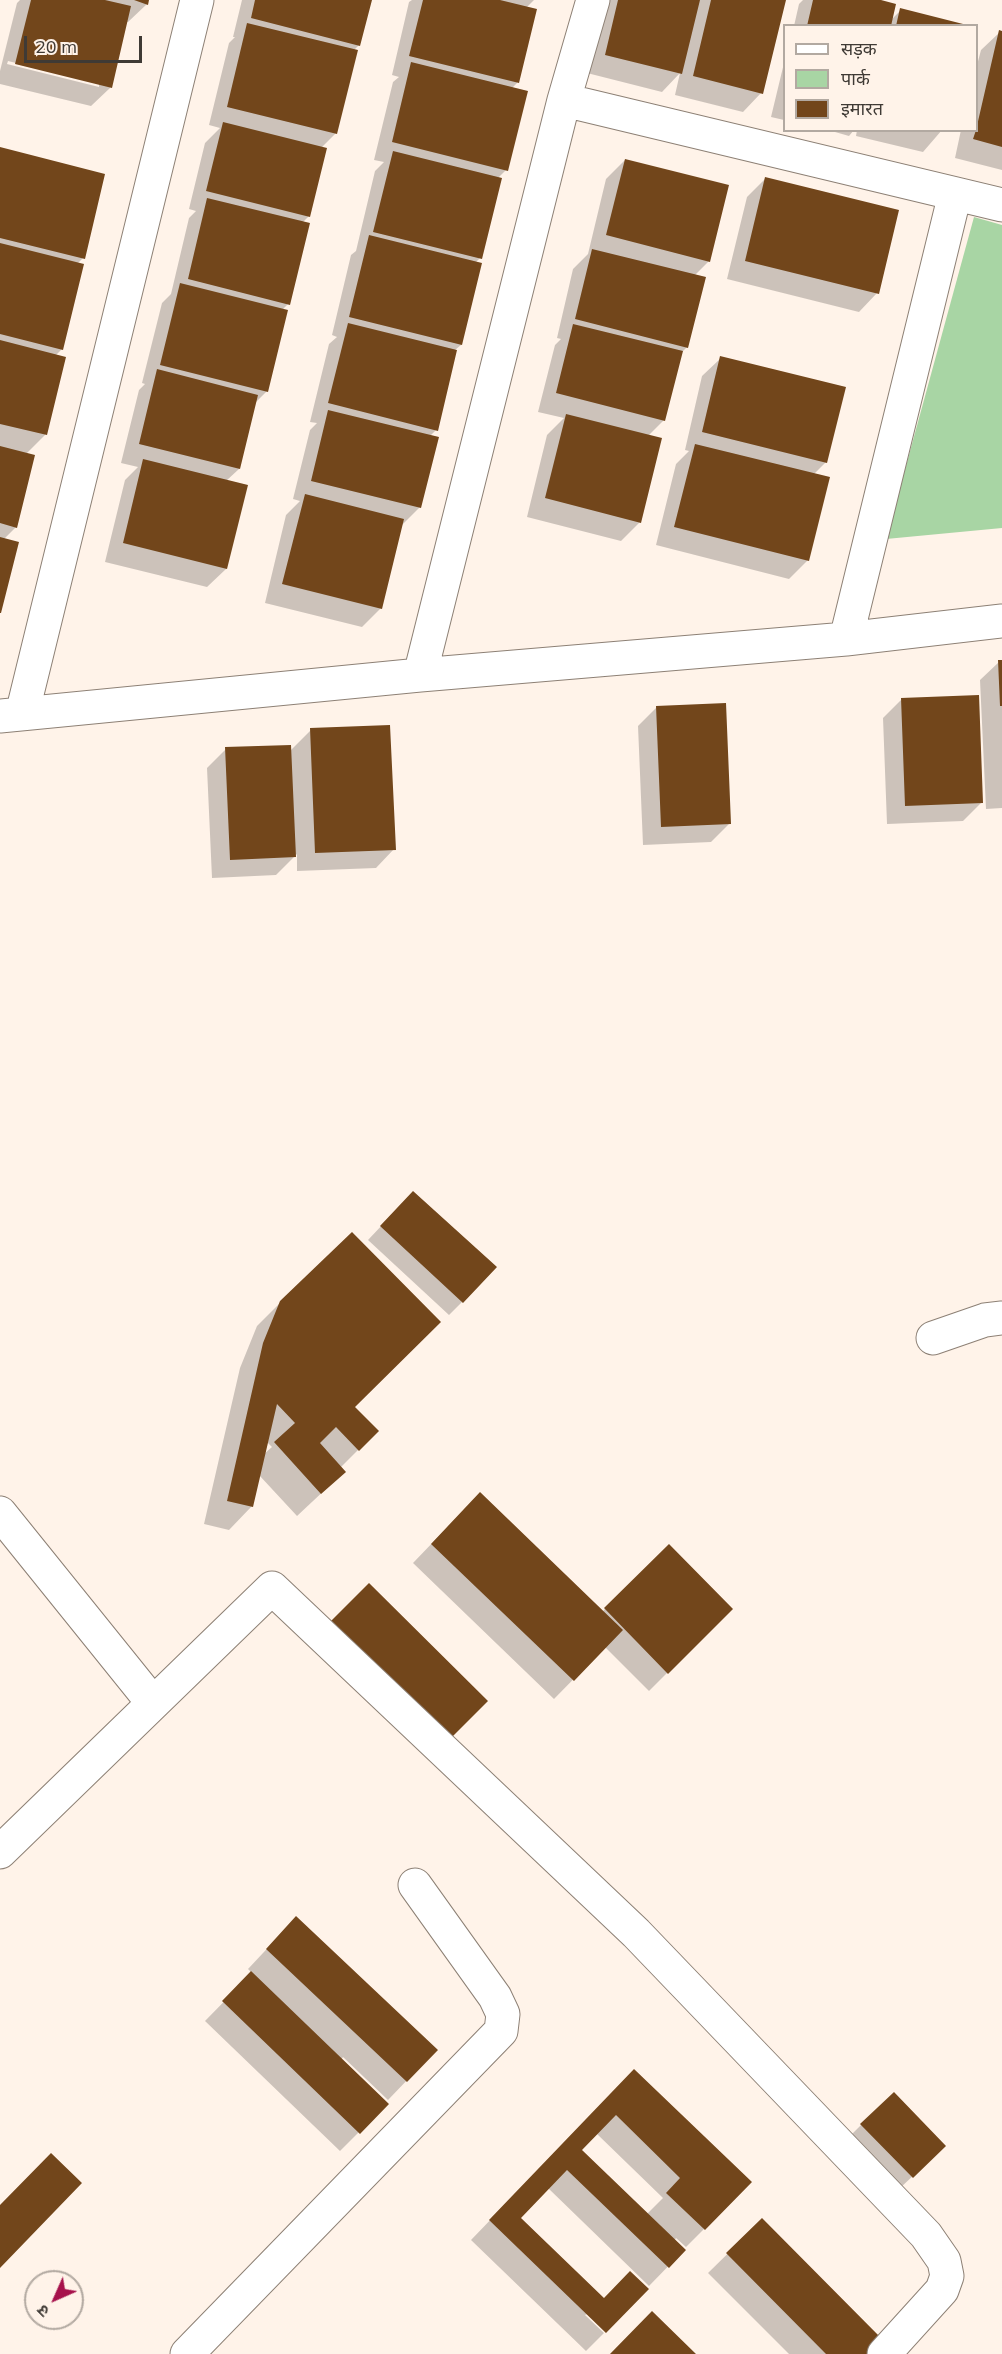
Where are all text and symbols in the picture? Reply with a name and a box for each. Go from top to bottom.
scale bar [27,24,146,62]
legend [783,24,978,132]
text: 20 m [35,35,77,58]
text: सड़क [841,37,877,60]
text: पार्क [841,67,870,90]
text: इमारत [841,97,883,120]
north arrow [24,2270,84,2330]
text: उ [32,2301,53,2322]

